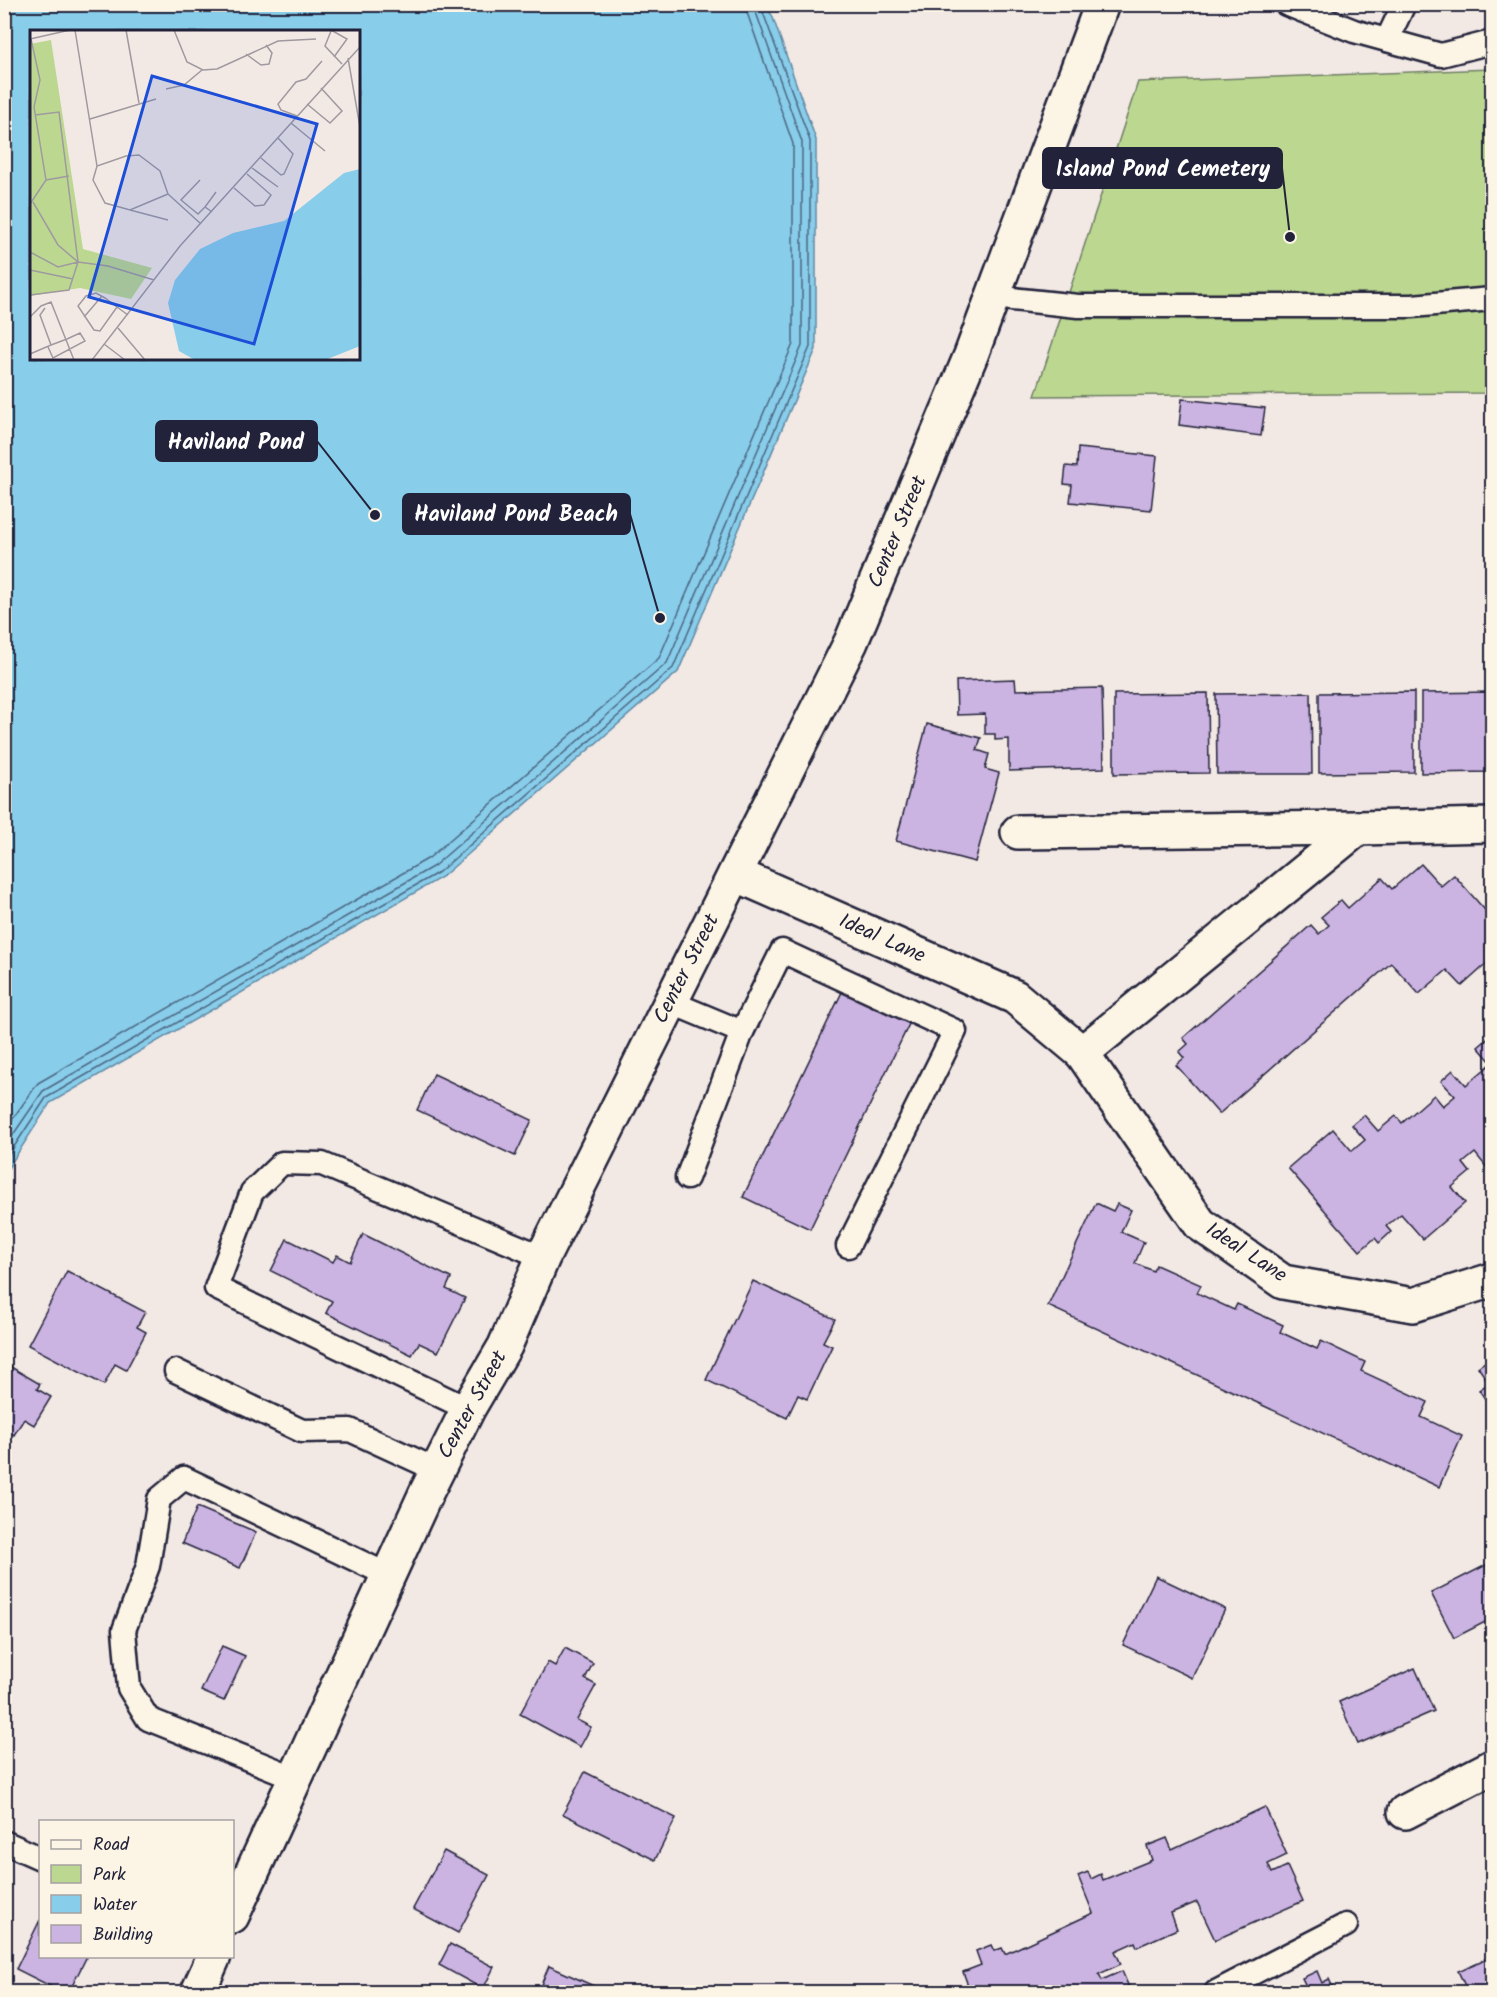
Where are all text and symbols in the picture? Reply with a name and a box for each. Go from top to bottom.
inset map [30,30,360,360]
callout: Island Pond Cemetery [1043,148,1282,188]
text: Island Pond Cemetery [1056,153,1271,188]
callout: Haviland Pond [156,421,317,461]
text: Haviland Pond [168,426,305,461]
street label: Center Street [859,470,937,593]
callout: Haviland Pond Beach [403,494,630,534]
text: Haviland Pond Beach [414,498,618,533]
street label: Ideal Lane [833,905,931,973]
street label: Center Street [645,908,729,1030]
street label: Ideal Lane [1199,1214,1294,1292]
street label: Center Street [430,1344,517,1465]
legend [39,1820,234,1958]
text: Road [93,1831,130,1860]
text: Park [93,1861,126,1890]
text: Water [93,1891,138,1920]
text: Building [93,1921,153,1950]

